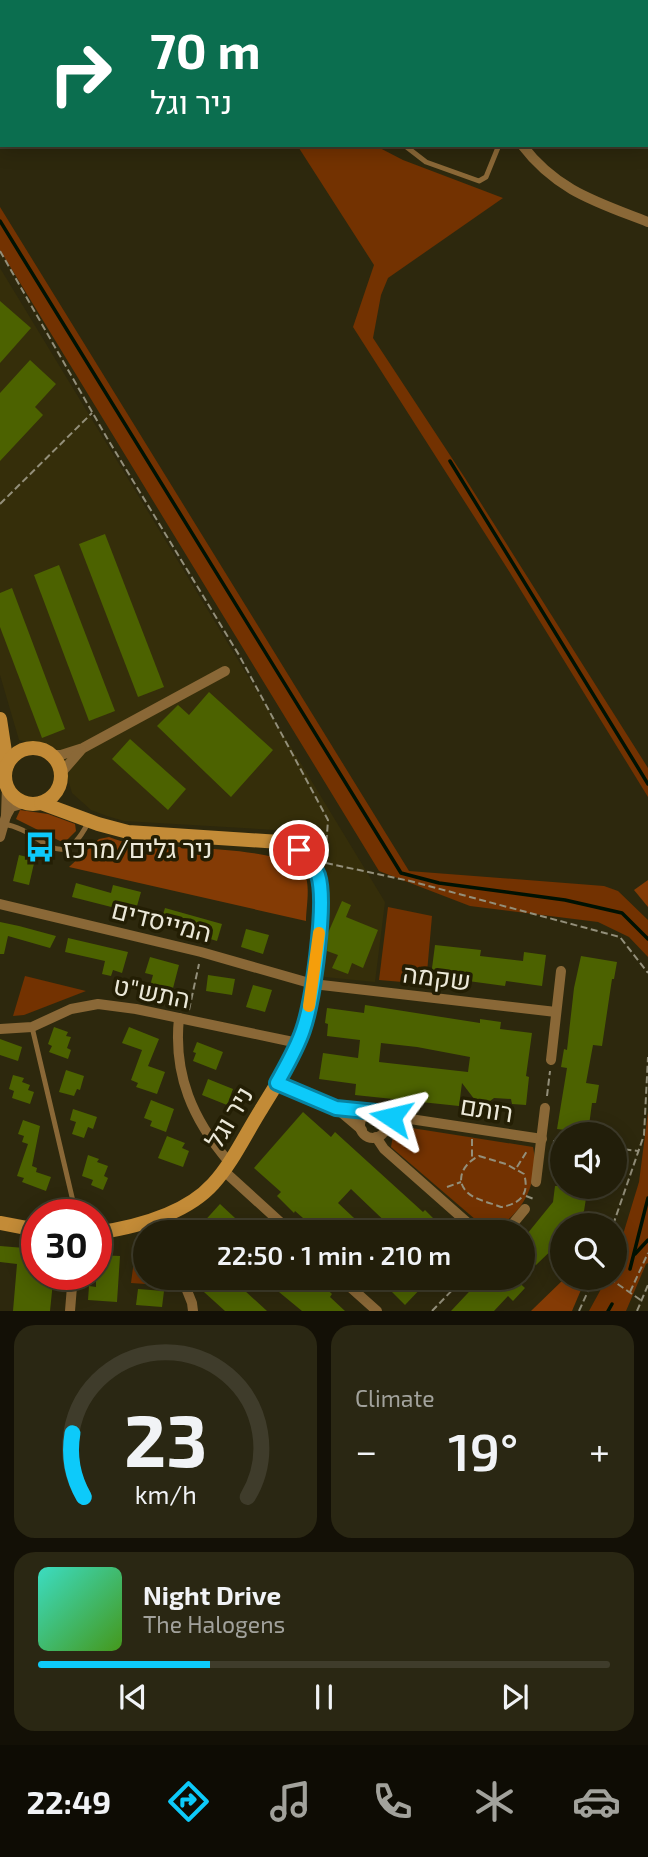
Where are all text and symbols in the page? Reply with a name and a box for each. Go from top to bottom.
text: 70 m [150,20,261,79]
icon: right [35,28,126,119]
text: ניר וגל [150,82,232,120]
pin [269,820,329,880]
bus stop icon: ניר גלים/מרכז [23,830,57,864]
icon: arrive [280,831,318,869]
place label: ניר גלים/מרכז [63,832,212,863]
street label: המייסדים [109,893,215,947]
street label: שקמה [401,956,473,996]
street label: התש"ט [111,968,193,1014]
street label: ניר וגל [197,1080,259,1154]
position arrow [354,1080,428,1154]
street label: רותם [458,1089,516,1127]
map controls [550,1122,627,1290]
button: sound [550,1122,627,1199]
speed limit sign: 30 [21,1199,112,1290]
button: search [550,1213,627,1290]
text: 22:50 · 1 min · 210 m [217,1239,451,1270]
text: Climate [355,1384,435,1412]
text: 23 [124,1395,207,1483]
text: 19° [448,1419,518,1481]
text: − [355,1427,377,1473]
text: + [589,1427,610,1473]
text: km/h [134,1479,197,1509]
text: Night Drive [143,1579,281,1610]
text: The Halogens [143,1610,285,1638]
icon: previous [114,1678,152,1716]
icon: pause [305,1678,343,1716]
icon: next [496,1678,534,1716]
icon: directions [164,1777,213,1826]
icon: music [266,1777,315,1826]
icon: phone [368,1777,417,1826]
icon: climate [470,1777,519,1826]
icon: car [572,1777,621,1826]
text: 22:49 [27,1782,111,1820]

